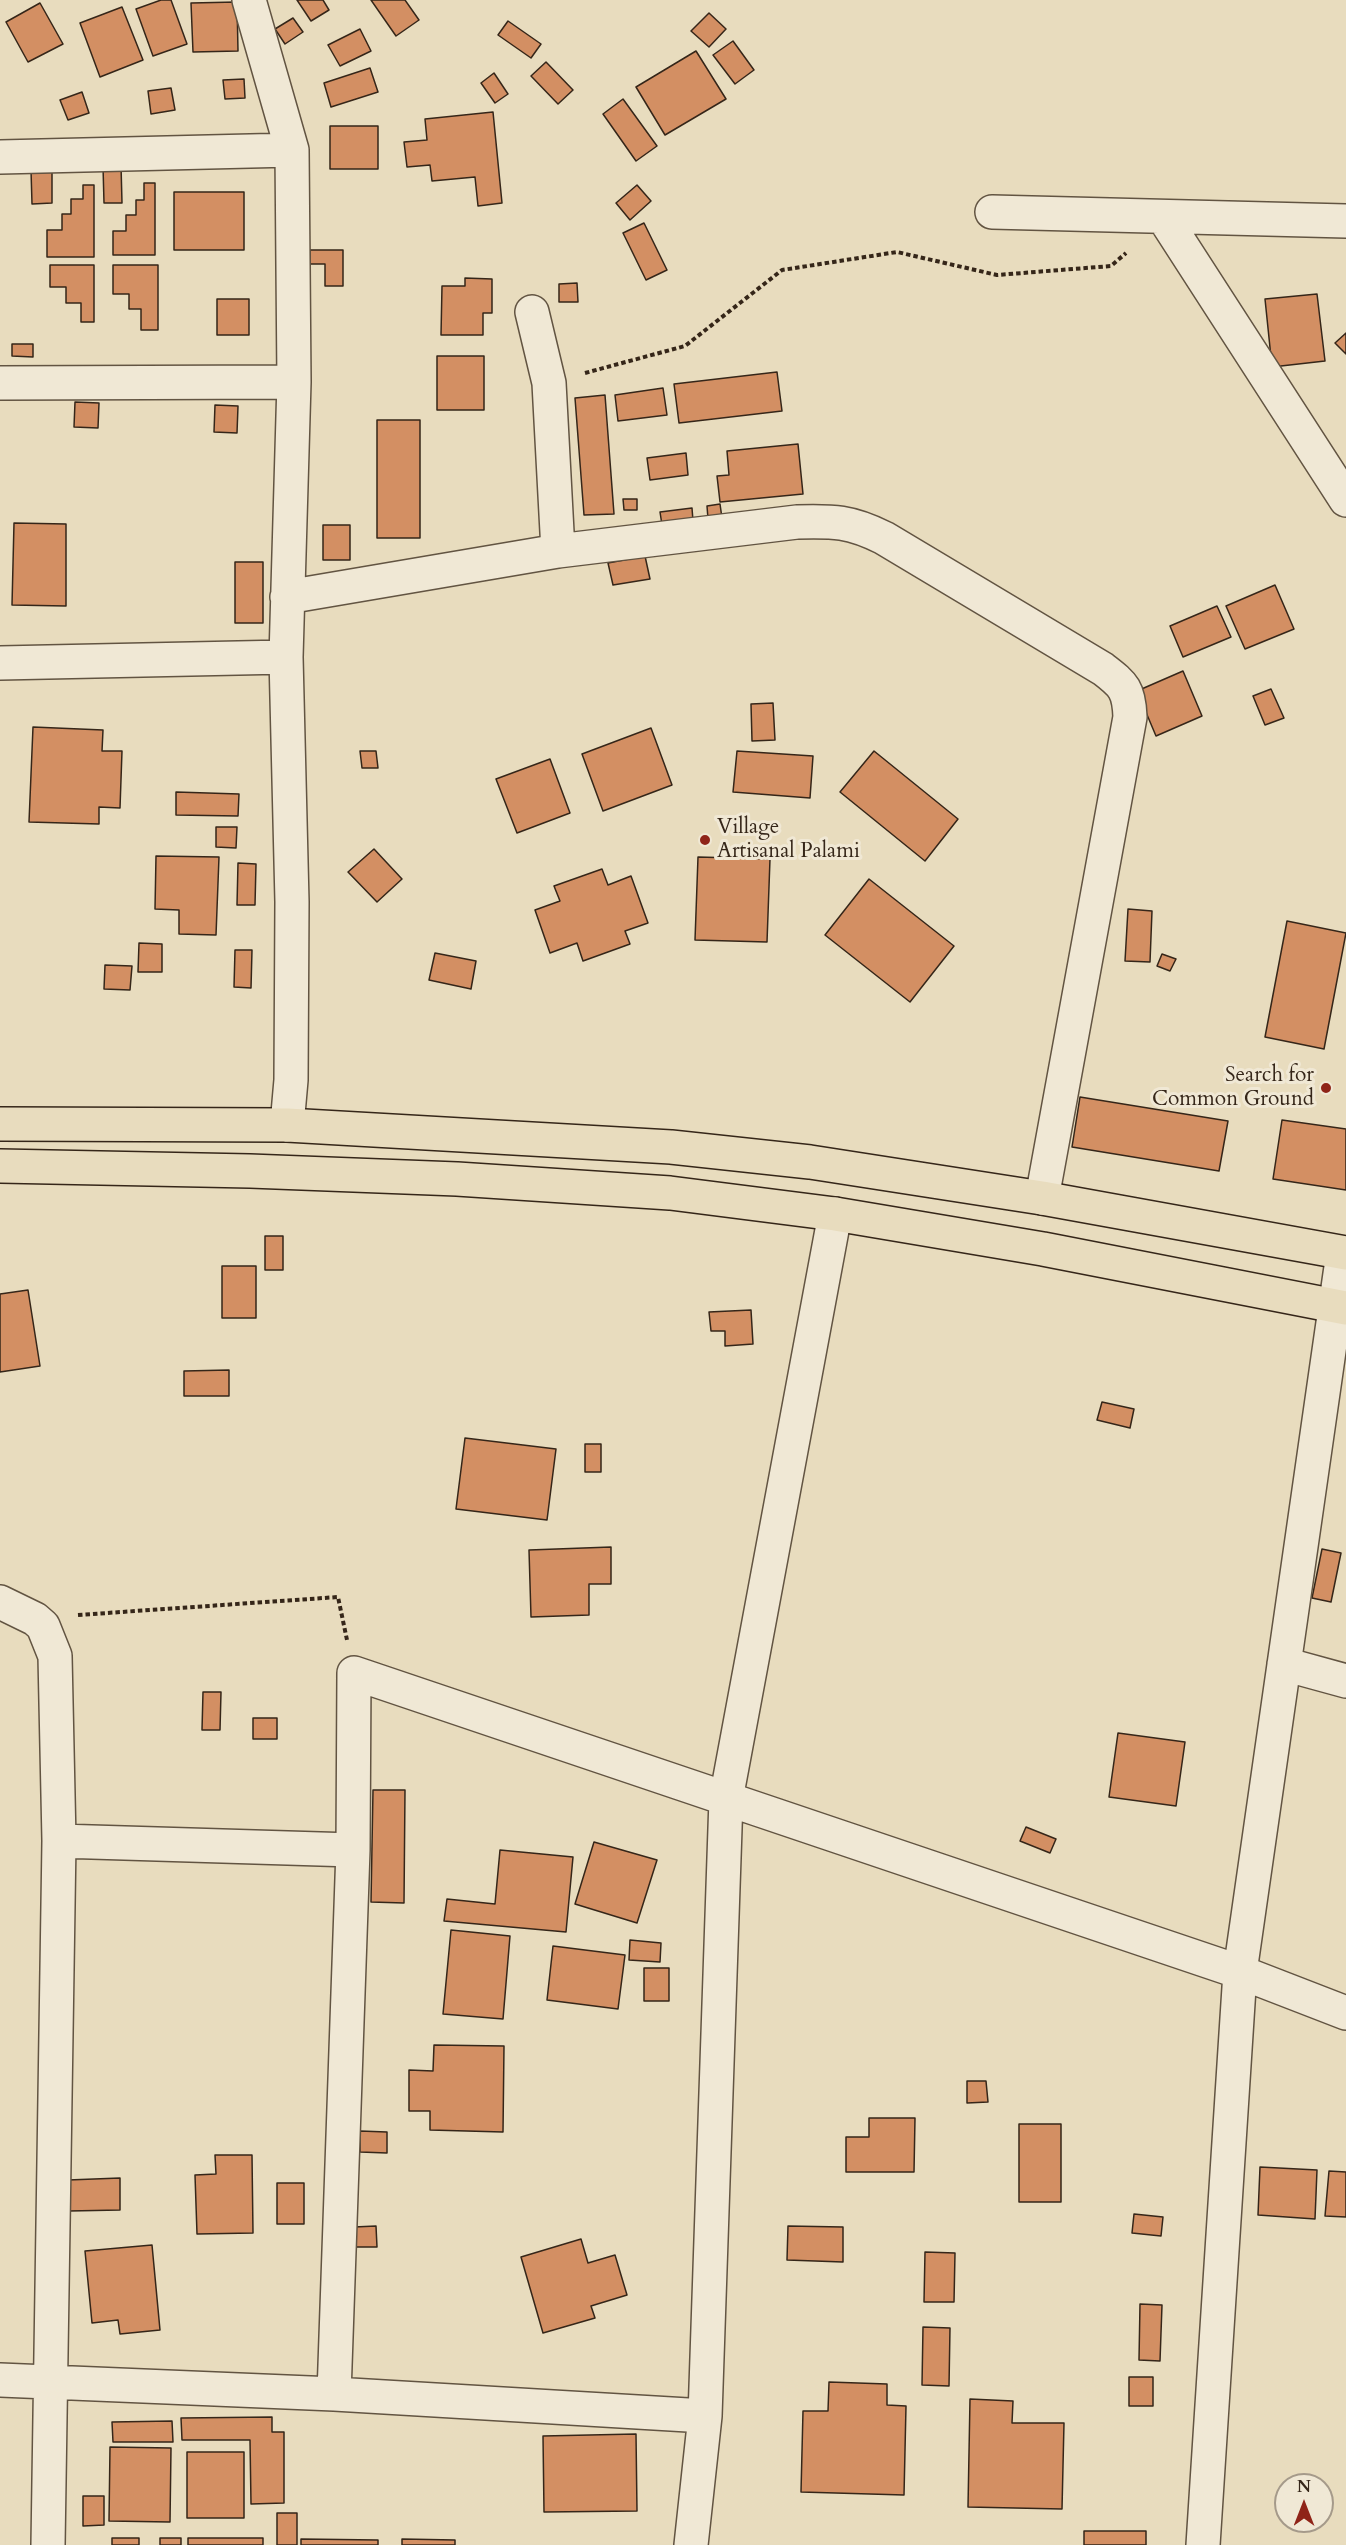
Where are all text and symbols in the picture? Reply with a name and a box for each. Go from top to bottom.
place label: Village Artisanal Palami [717,815,860,865]
marker: Village Artisanal Palami [698,833,712,847]
place label: Search for Common Ground [1152,1063,1314,1113]
marker: Search for Common Ground [1319,1081,1333,1095]
north arrow [1274,2473,1334,2533]
text: N [1297,2476,1311,2498]

